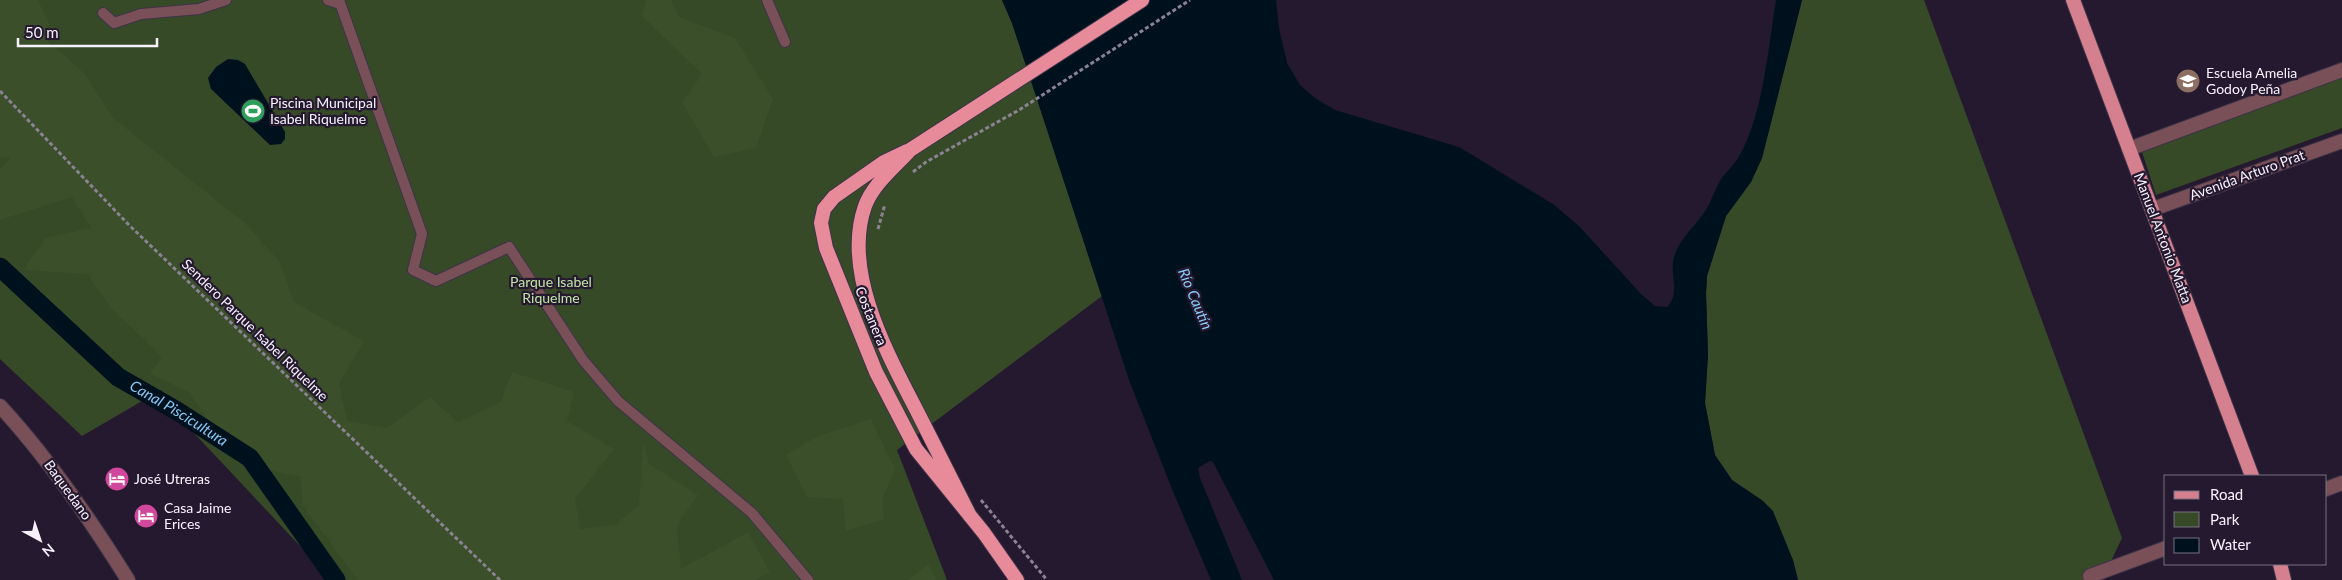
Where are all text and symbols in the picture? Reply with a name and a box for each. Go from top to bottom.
scale bar [18,15,156,47]
text: 50 m [25,23,59,41]
place label: Escuela Amelia Godoy Peña [2206,64,2297,97]
school or university icon: Escuela Amelia Godoy Peña [2175,68,2201,94]
place label: Piscina Municipal Isabel Riquelme [270,94,376,127]
sports icon: Piscina Municipal Isabel Riquelme [240,98,266,124]
street label: Avenida Arturo Prat [2187,146,2307,203]
street label: Manuel Antonio Matta [2131,170,2196,305]
street label: Sendero Parque Isabel Riquelme [179,255,332,404]
water label: Río Cautín [1175,265,1217,332]
park label: Parque Isabel Riquelme [510,273,592,306]
street label: Costanera [852,284,891,348]
water label: Canal Piscicultura [127,376,232,449]
street label: Baquedano [41,457,96,523]
hotel icon: José Utreras [104,466,130,492]
place label: José Utreras [134,470,210,487]
legend [2164,475,2327,565]
text: Road [2210,485,2243,503]
place label: Casa Jaime Erices [164,499,231,532]
hotel icon: Casa Jaime Erices [133,503,159,529]
text: Park [2210,510,2240,528]
north arrow [15,515,65,565]
text: Water [2210,535,2251,553]
text: N [39,540,58,560]

